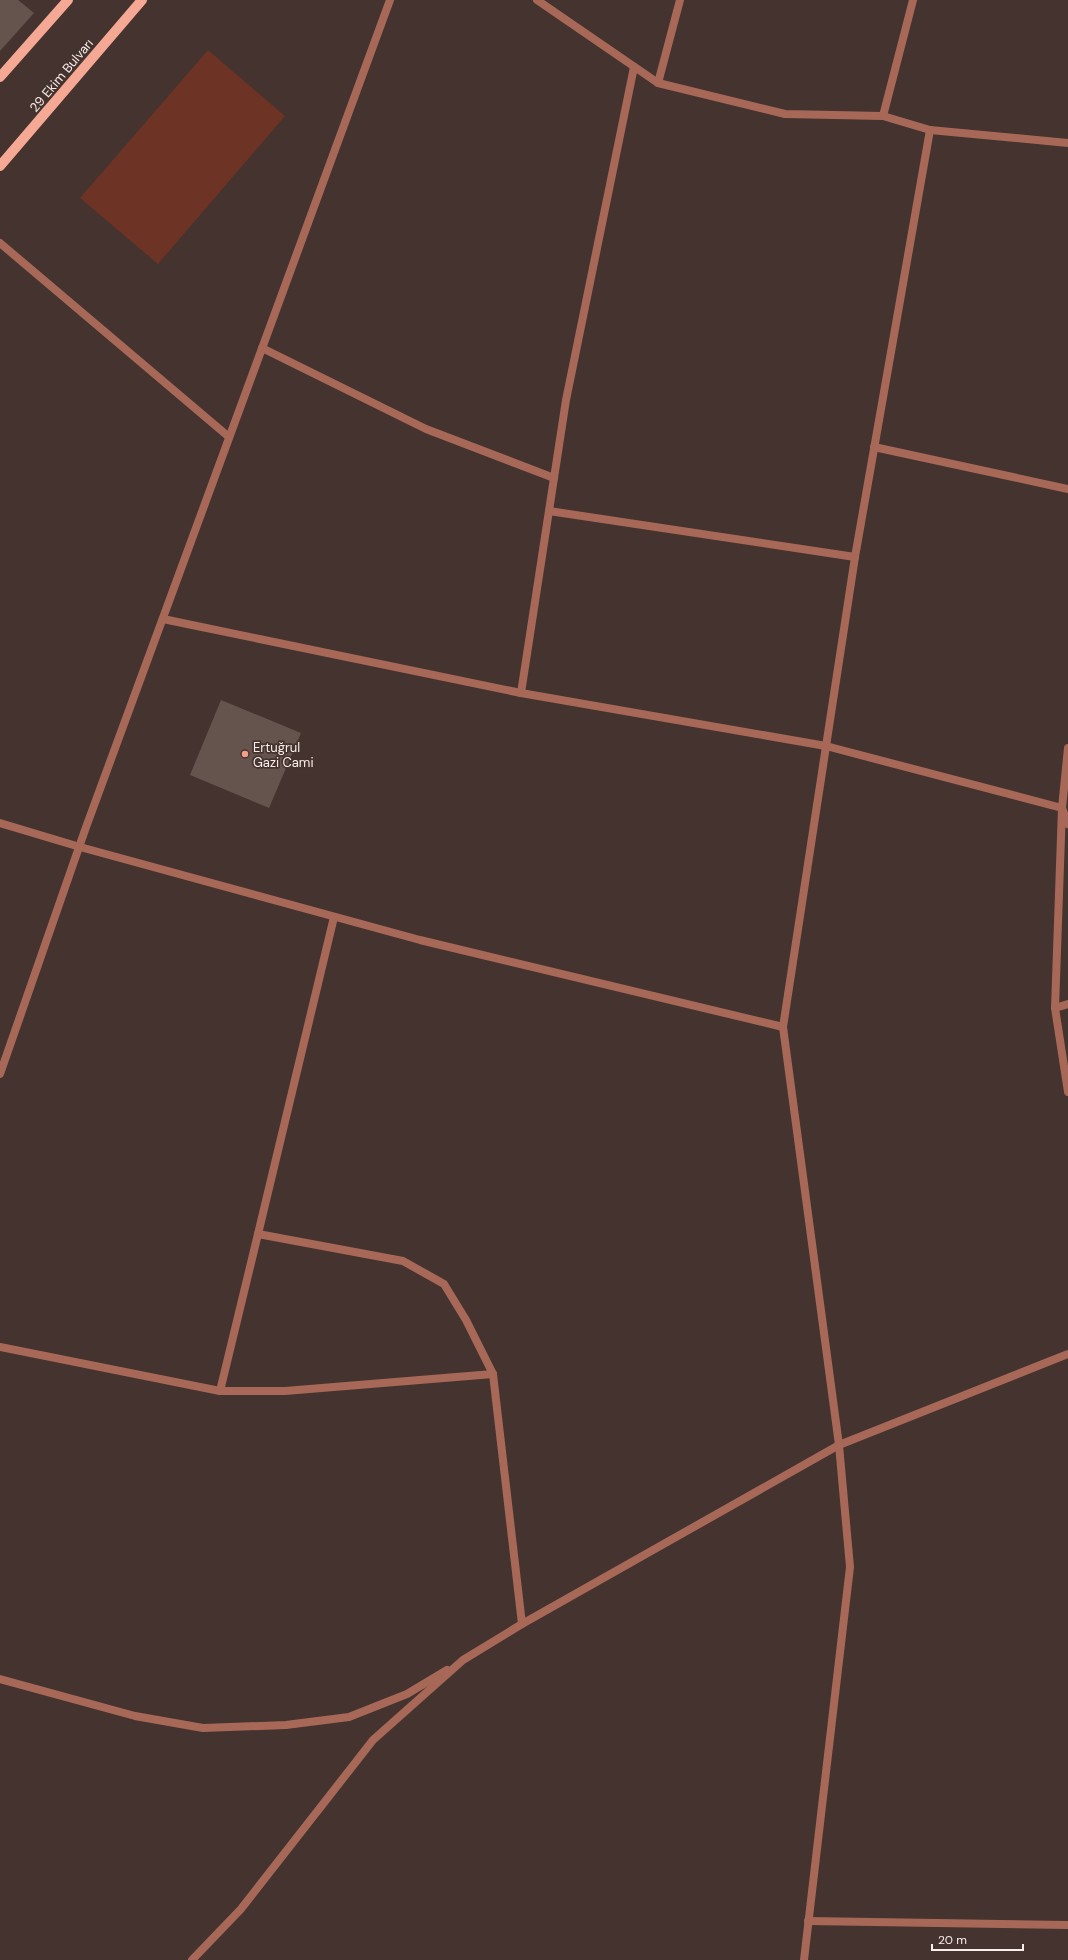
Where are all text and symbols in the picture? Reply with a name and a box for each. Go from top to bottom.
street label: 29 Ekim Bulvarı [26,35,97,115]
place label: Ertuğrul Gazi Cami [253,739,314,771]
marker: Ertuğrul Gazi Cami [240,749,250,759]
scale bar [932,1926,1023,1952]
text: 20 m [938,1932,967,1948]

